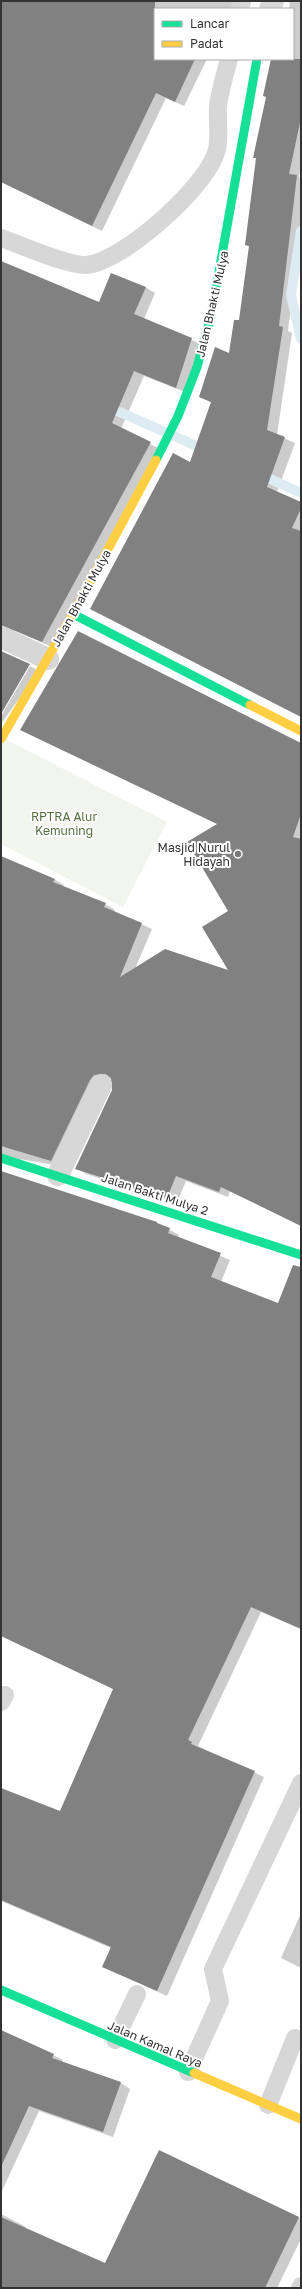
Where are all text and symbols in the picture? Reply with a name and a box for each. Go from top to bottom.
legend [154,8,294,60]
text: Lancar [190,16,229,31]
text: Padat [190,36,224,51]
street label: Jalan Bhakti Mulya [192,249,232,359]
street label: Jalan Bhakti Mulya [48,547,114,649]
park label: RPTRA Alur Kemuning [31,809,97,838]
place label: Masjid Nurul Hidayah [158,840,230,869]
marker: Masjid Nurul Hidayah [233,849,243,859]
street label: Jalan Bakti Mulya 2 [100,1170,210,1218]
street label: Jalan Kamal Raya [105,2017,205,2071]

